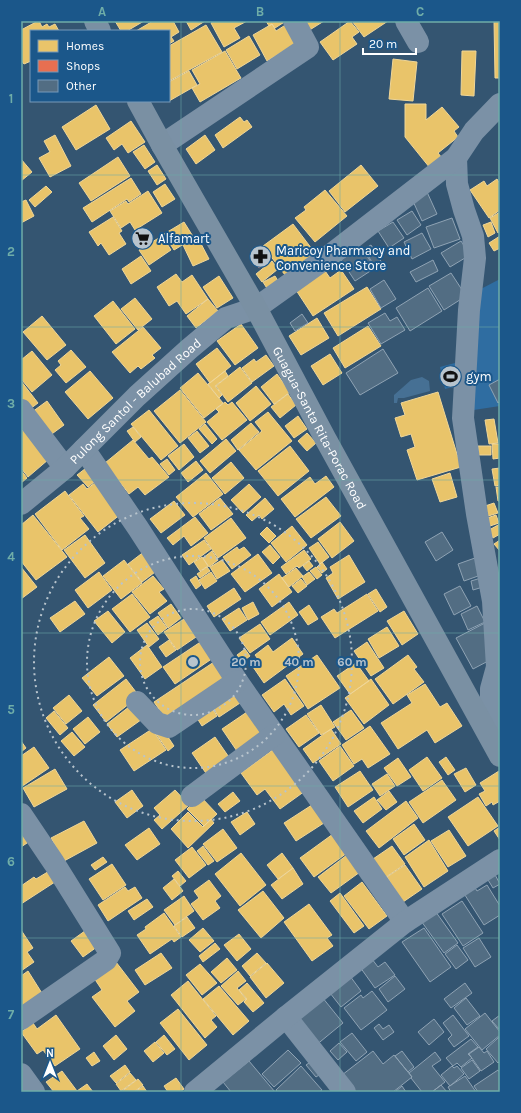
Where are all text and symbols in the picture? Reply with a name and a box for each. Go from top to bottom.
text: A [98,4,106,19]
text: B [256,4,264,19]
text: C [416,4,424,19]
legend [30,30,170,102]
scale bar [363,30,416,56]
text: 20 m [369,37,397,51]
text: Homes [66,39,104,53]
text: Shops [66,59,100,73]
text: Other [66,79,97,93]
text: 1 [9,91,13,106]
supermarket icon: Alfamart [130,225,156,251]
place label: Alfamart [158,231,210,246]
place label: Maricoy Pharmacy and Convenience Store [276,243,410,273]
text: 2 [7,244,15,259]
pharmacy icon: Maricoy Pharmacy and Convenience Store [247,244,273,270]
street label: Pulong Santol - Balubad Road [67,335,204,467]
street label: Guagua-Santa Rita-Porac Road [270,344,370,512]
sports icon: gym [437,363,463,389]
place label: gym [466,369,492,384]
text: 3 [7,396,15,411]
text: 4 [7,549,15,564]
centre of rings [186,655,200,669]
text: 20 m [231,655,261,669]
text: 40 m [284,655,314,669]
text: 60 m [337,655,367,669]
text: 5 [7,702,15,717]
text: 6 [7,854,15,869]
text: 7 [8,1007,15,1022]
north arrow [30,1043,70,1083]
text: N [46,1047,54,1060]

